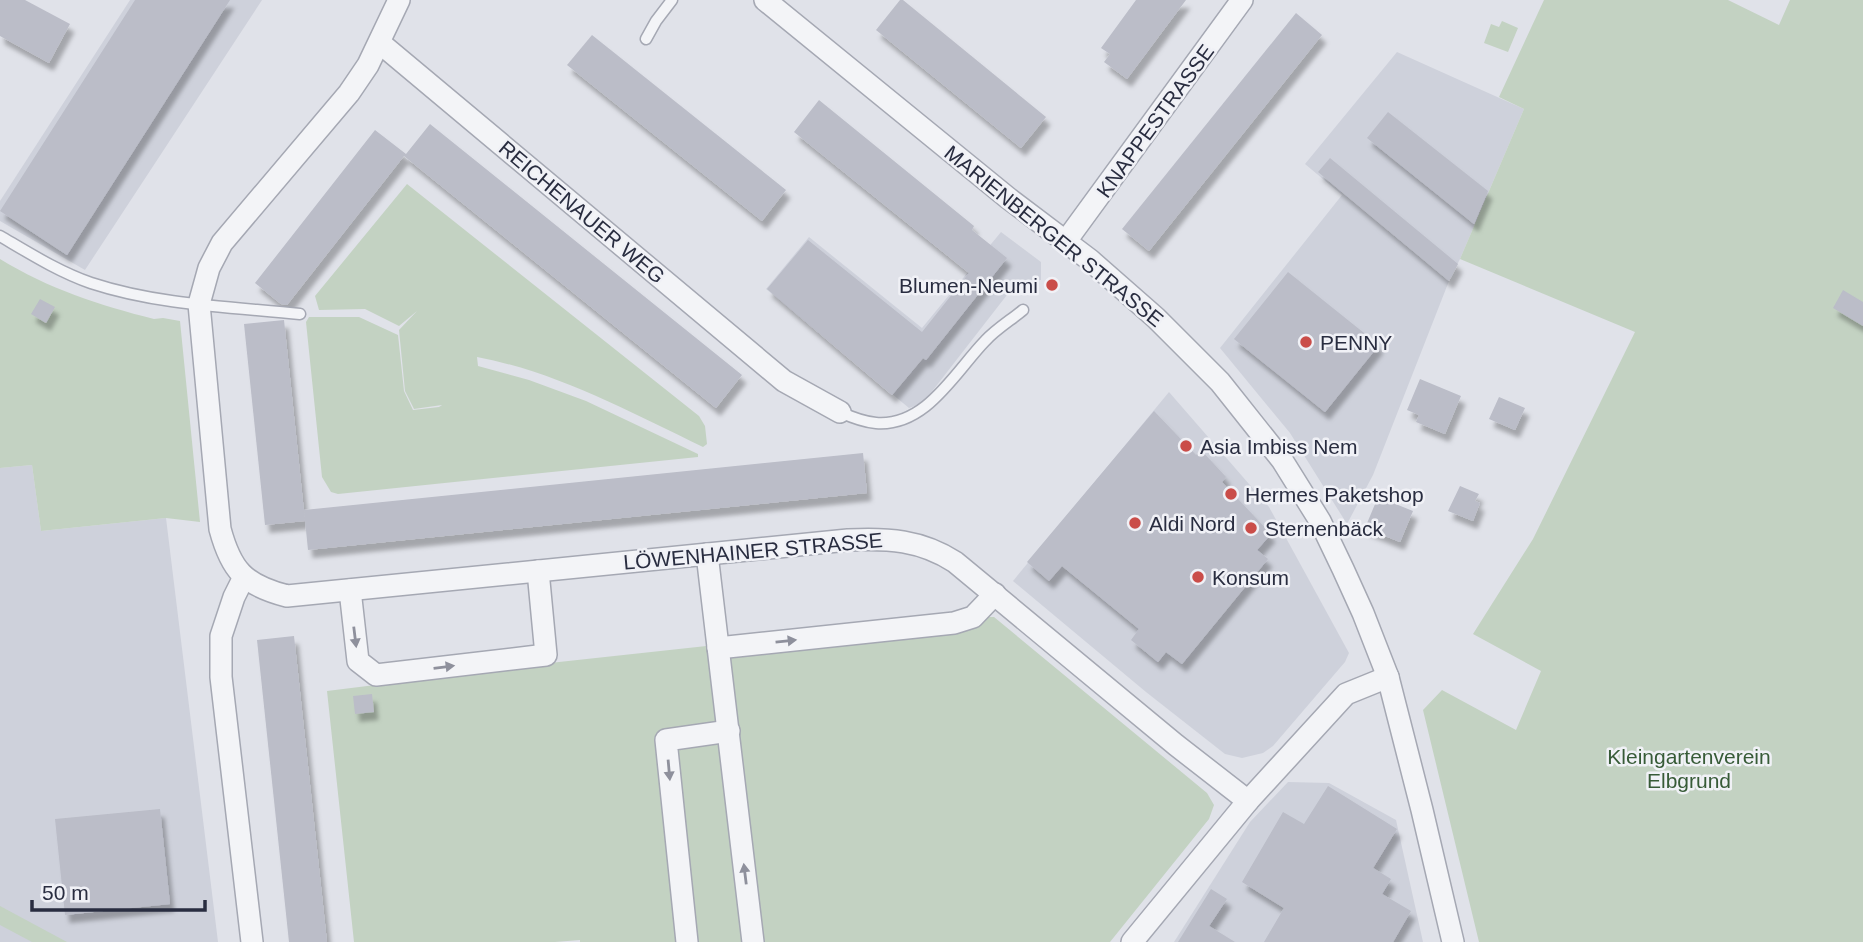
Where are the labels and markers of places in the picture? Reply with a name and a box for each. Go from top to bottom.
place label: Blumen-Neumi [899,274,1038,297]
marker: Blumen-Neumi [1044,277,1060,293]
place label: PENNY [1320,331,1392,354]
marker: PENNY [1298,334,1314,350]
place label: Asia Imbiss Nem [1200,435,1358,458]
marker: Asia Imbiss Nem [1178,438,1194,454]
place label: Hermes Paketshop [1245,483,1424,506]
marker: Hermes Paketshop [1223,486,1239,502]
place label: Aldi Nord [1149,512,1235,535]
marker: Aldi Nord [1127,515,1143,531]
place label: Sternenbäck [1265,517,1383,540]
marker: Sternenbäck [1243,520,1259,536]
place label: Konsum [1212,566,1289,589]
marker: Konsum [1190,569,1206,585]

